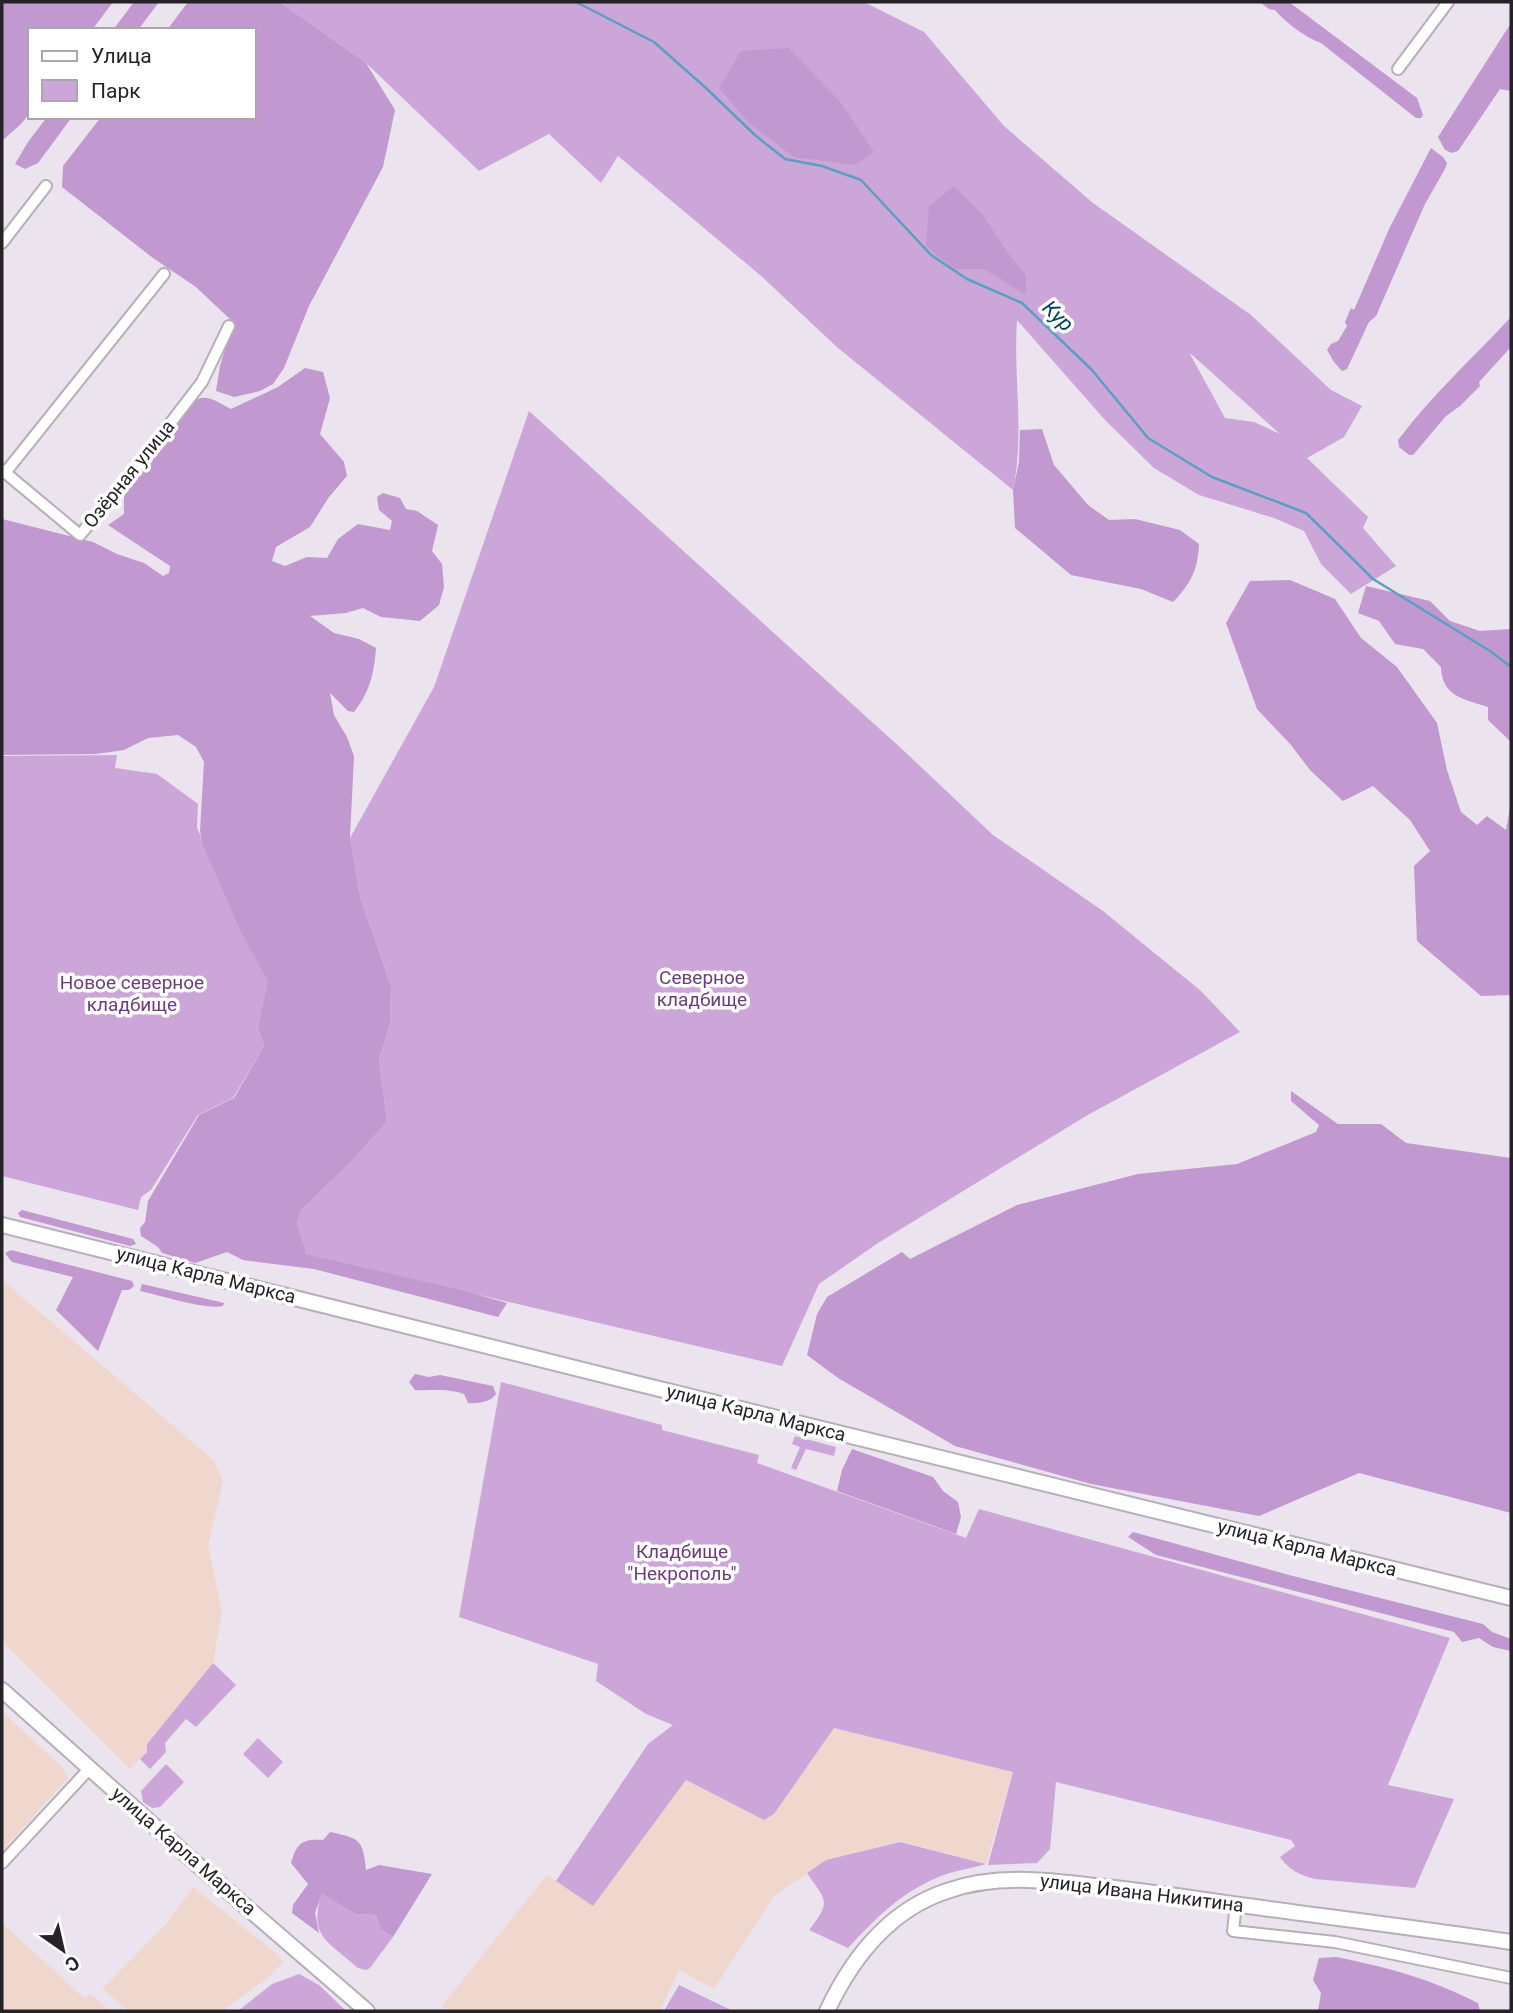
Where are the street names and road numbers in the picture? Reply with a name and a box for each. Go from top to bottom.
street label: Озёрная улица [79,415,179,533]
street label: улица Карла Маркса [114,1242,298,1308]
street label: улица Карла Маркса [664,1380,848,1446]
street label: улица Карла Маркса [1215,1515,1399,1581]
street label: улица Карла Маркса [107,1782,261,1920]
street label: улица Ивана Никитина [1039,1869,1245,1917]

